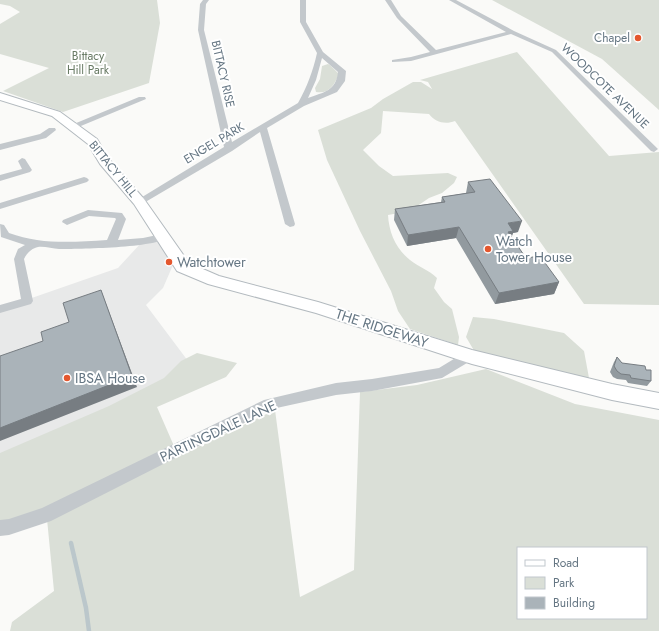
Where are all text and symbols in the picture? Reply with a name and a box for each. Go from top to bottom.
place label: Chapel [594,29,630,47]
marker: Chapel [633,33,643,43]
street label: BITTACY RISE [207,39,239,109]
street label: WOODCOTE AVENUE [557,39,653,133]
park label: Bittacy Hill Park [67,47,110,79]
street label: ENGEL PARK [180,118,248,168]
street label: BITTACY HILL [85,137,142,202]
place label: Watch Tower House [496,231,572,267]
marker: Watch Tower House [483,244,493,254]
place label: Watchtower [177,252,246,272]
marker: Watchtower [164,257,174,267]
street label: THE RIDGEWAY [333,304,431,352]
place label: IBSA House [75,368,145,388]
marker: IBSA House [62,373,72,383]
street label: PARTINGDALE LANE [156,395,280,467]
legend [517,547,647,619]
text: Road [553,554,579,572]
text: Park [553,574,575,592]
text: Building [553,594,595,612]

